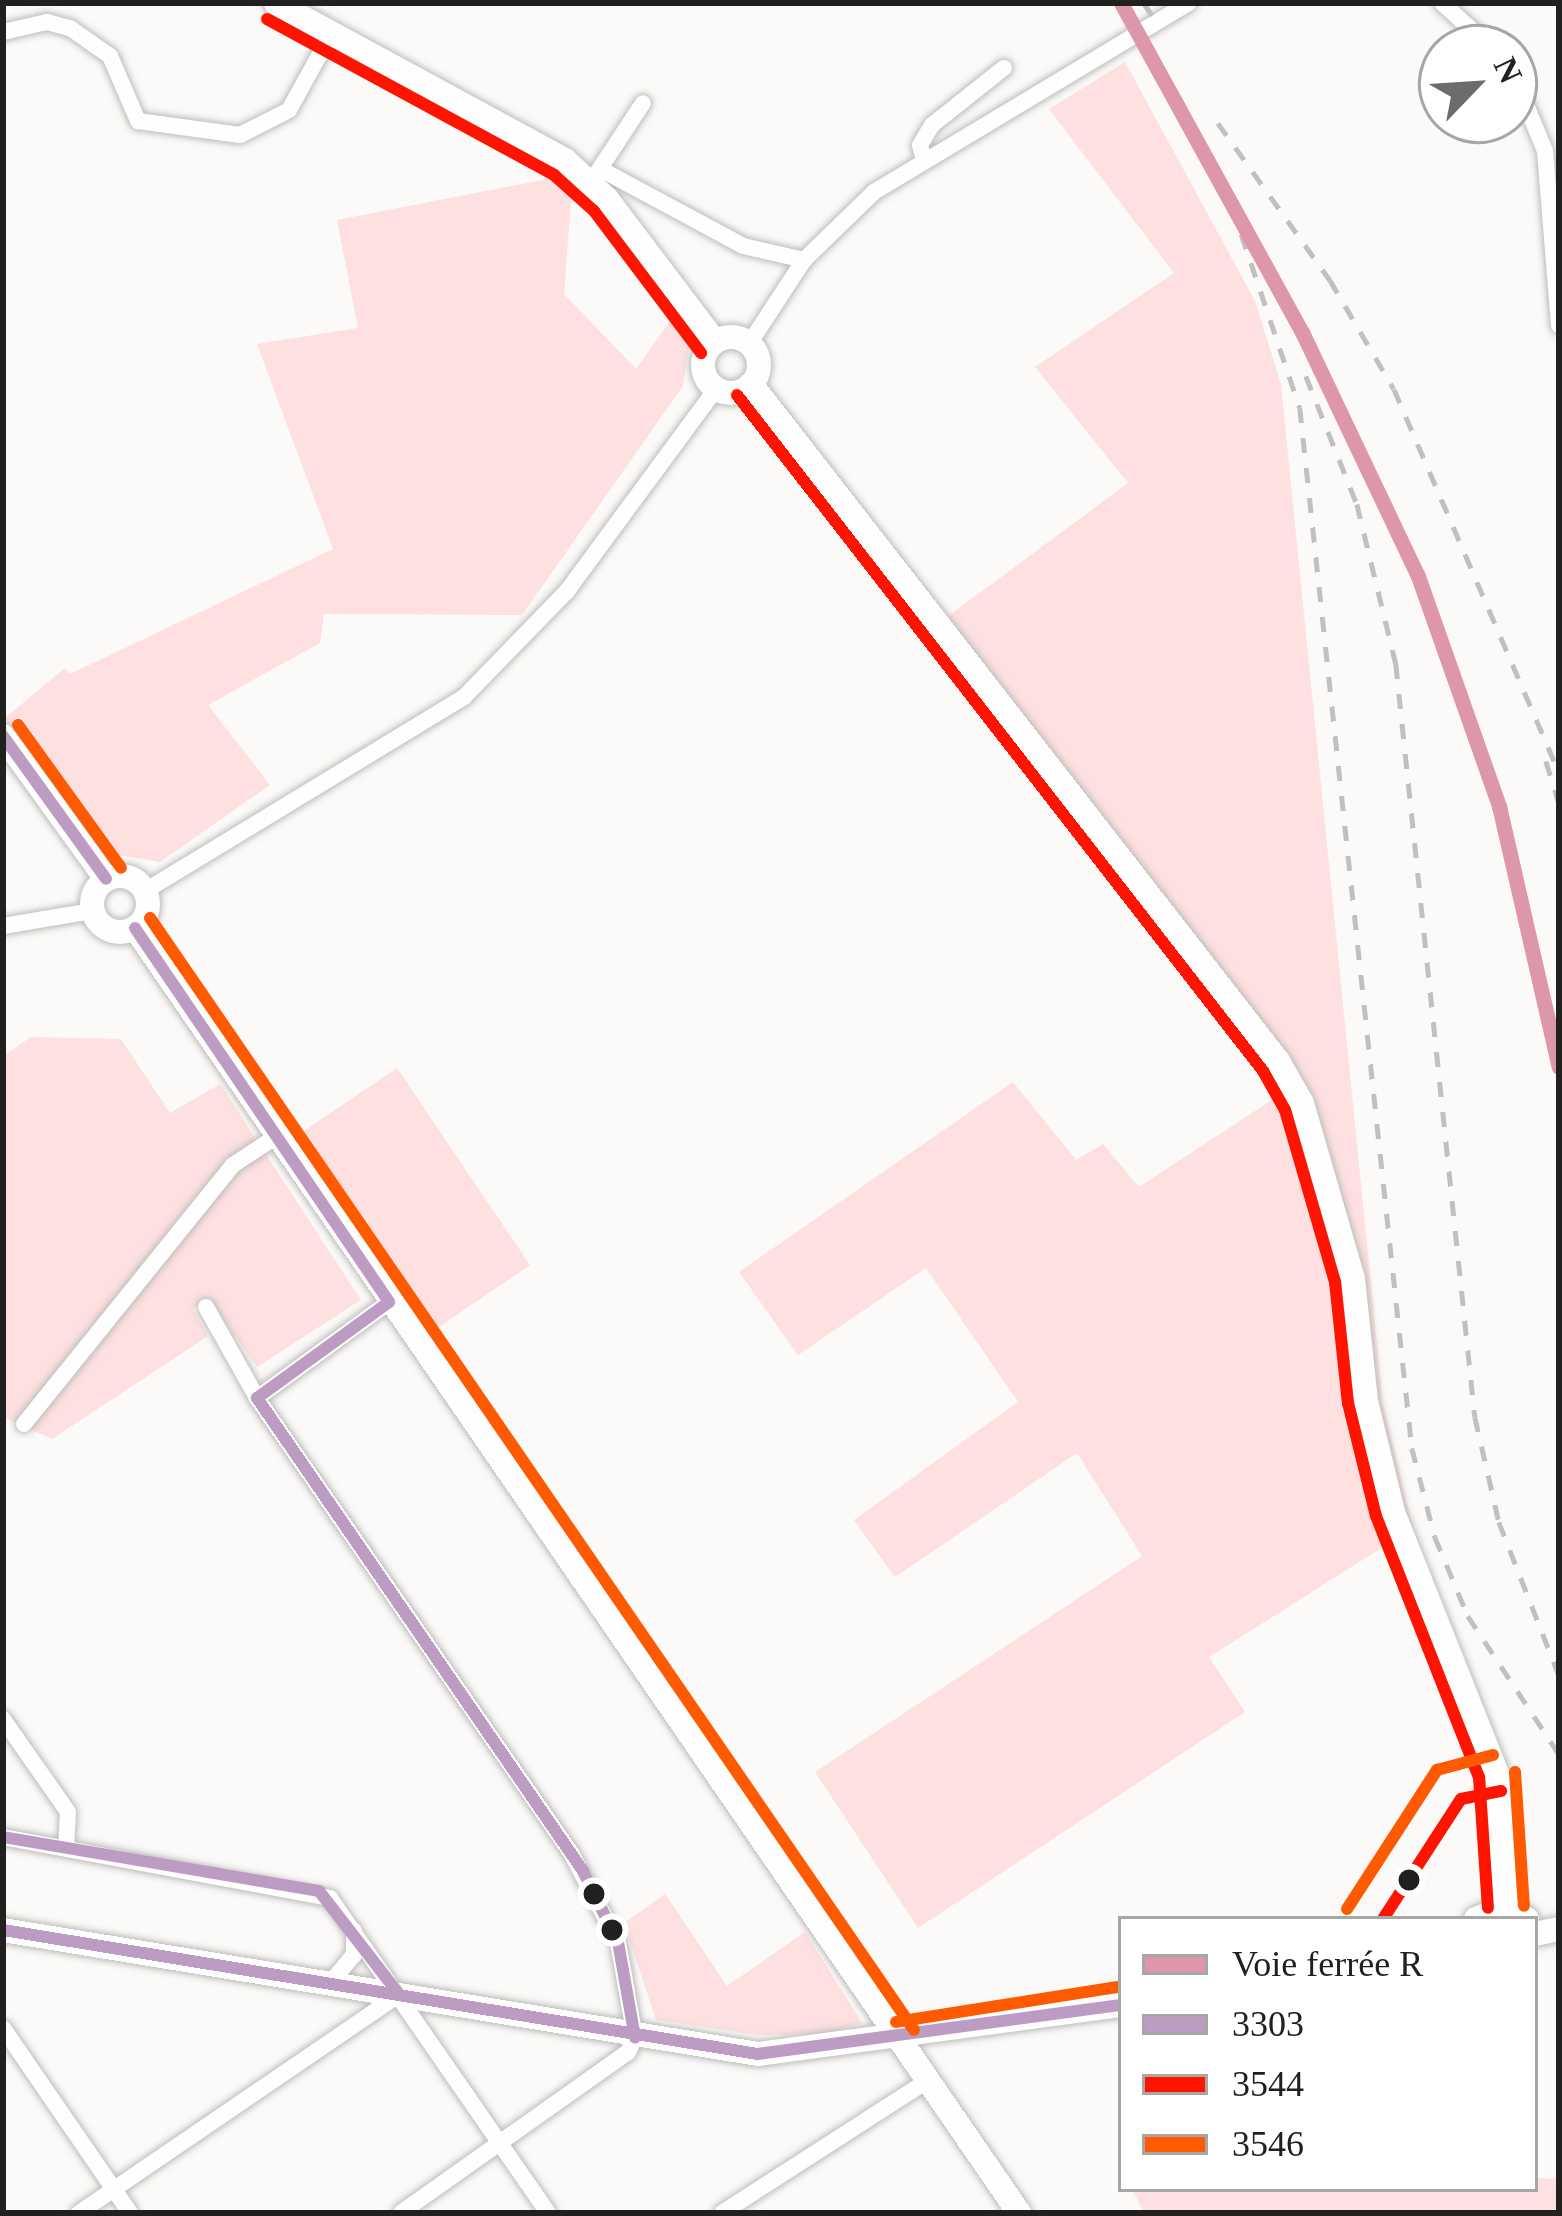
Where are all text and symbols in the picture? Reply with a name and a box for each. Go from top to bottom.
north arrow [1418,24,1538,144]
text: N [1487,52,1529,88]
unlabelled marker [1398,1869,1420,1891]
unlabelled marker [583,1883,605,1905]
legend [1118,1916,1538,2192]
unlabelled marker [601,1919,623,1941]
text: Voie ferrée R [1232,1944,1423,1984]
text: 3303 [1232,2004,1304,2044]
text: 3544 [1232,2064,1304,2104]
text: 3546 [1232,2124,1304,2164]

